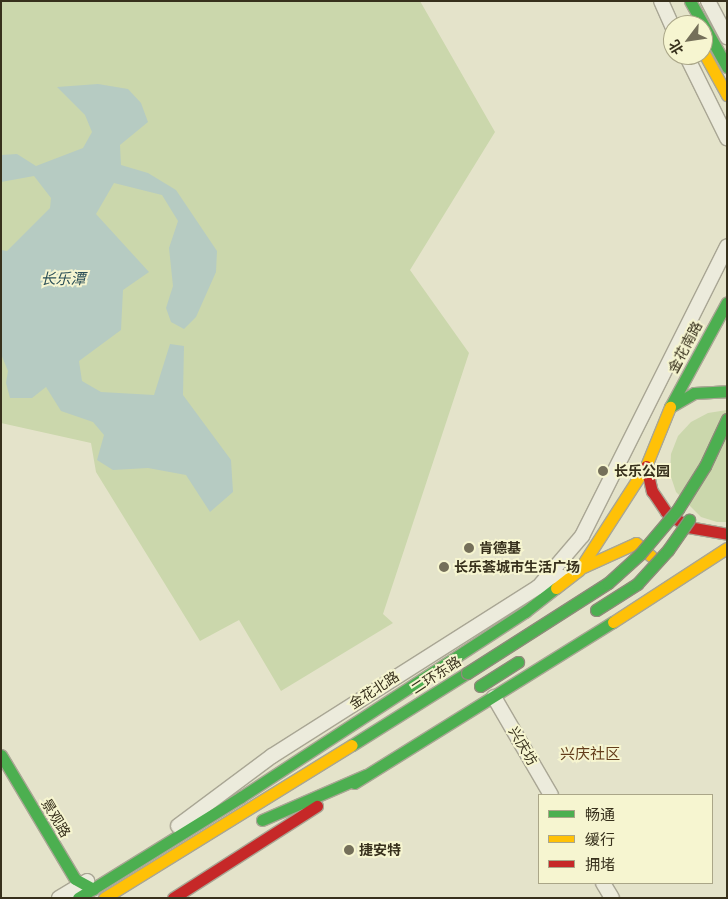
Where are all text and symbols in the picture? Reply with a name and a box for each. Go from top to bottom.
north arrow [663,15,713,65]
text: 北 [666,37,686,57]
water label: 长乐潭 [41,271,85,289]
street label: 金花南路 [664,318,706,376]
place label: 长乐公园 [614,463,670,479]
marker: 长乐公园 [596,464,610,478]
place label: 肯德基 [479,540,521,556]
marker: 肯德基 [463,542,475,554]
place label: 长乐荟城市生活广场 [454,559,580,575]
marker: 长乐荟城市生活广场 [438,561,450,573]
street label: 二环东路 [408,653,464,697]
street label: 金花北路 [346,668,402,712]
street label: 兴庆坊 [505,724,541,768]
district label: 兴庆社区 [560,746,620,764]
legend [538,794,713,884]
street label: 景观路 [38,796,74,840]
text: 畅通 [585,807,615,823]
text: 缓行 [585,832,615,848]
place label: 捷安特 [359,842,401,858]
marker: 捷安特 [343,844,355,856]
text: 拥堵 [585,857,615,873]

